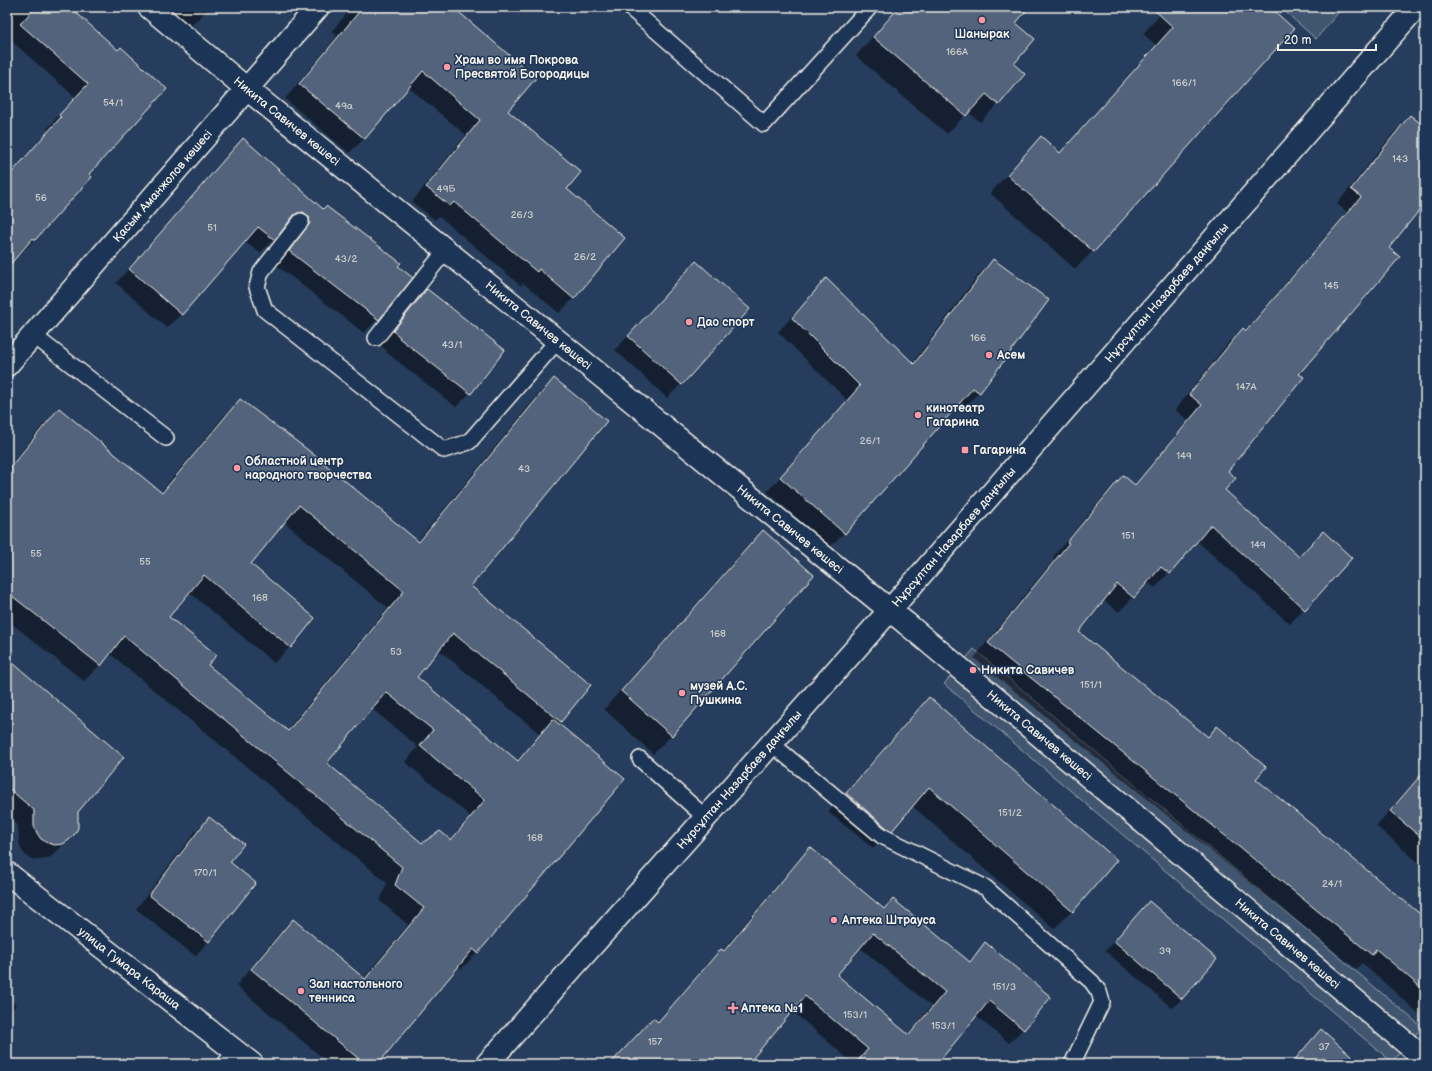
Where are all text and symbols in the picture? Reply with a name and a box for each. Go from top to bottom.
marker: Шанырак [977,15,987,25]
scale bar [1278,26,1376,52]
place label: Шанырак [954,27,1010,42]
text: 20 m [1284,33,1311,48]
house number: 166А [946,46,969,58]
place label: Храм во имя Покрова Пресвятой Богородицы [454,53,589,82]
marker: Храм во имя Покрова Пресвятой Богородицы [442,62,452,72]
street label: Никита Савичев көшесі [230,74,343,169]
house number: 166/1 [1172,77,1196,89]
house number: 54/1 [103,97,123,109]
house number: 49а [335,100,353,112]
street label: Қасым Аманжолов көшесі [110,127,216,246]
house number: 143 [1392,153,1408,165]
house number: 49Б [437,183,455,195]
house number: 56 [35,192,47,204]
house number: 26/3 [511,209,533,221]
street label: Нұрсұлтан Назарбаев даңғылы [1102,220,1232,366]
house number: 51 [207,222,217,234]
house number: 26/2 [574,251,596,263]
house number: 43/2 [335,253,357,265]
street label: Никита Савичев көшесі [482,278,594,373]
house number: 145 [1323,280,1339,292]
place label: Дао спорт [697,315,755,330]
marker: Дао спорт [684,317,694,327]
house number: 166 [970,332,986,344]
house number: 43/1 [442,339,462,351]
place label: Асем [996,348,1025,363]
marker: Асем [984,350,994,360]
house number: 147А [1236,381,1257,393]
place label: кинотеатр Гагарина [926,401,985,430]
marker: кинотеатр Гагарина [913,410,923,420]
house number: 26/1 [860,435,880,447]
place label: Гагарина [973,443,1027,458]
marker: Гагарина [960,445,970,455]
house number: 149 [1176,450,1192,462]
place label: Областной центр народного творчества [245,454,373,483]
marker: Областной центр народного творчества [232,463,242,473]
house number: 43 [518,463,530,475]
street label: Нұрсұлтан Назарбаев даңғылы [889,464,1019,610]
street label: Никита Савичев көшесі [734,482,846,577]
house number: 151 [1121,530,1135,542]
house number: 149 [1250,539,1266,551]
house number: 55 [30,548,42,560]
house number: 55 [139,556,151,568]
house number: 168 [252,592,268,604]
house number: 168 [710,628,726,640]
house number: 53 [390,646,402,658]
place label: Никита Савичев [981,663,1075,678]
marker: Никита Савичев [968,665,978,675]
place label: музей А.С. Пушкина [690,679,748,708]
house number: 151/1 [1080,679,1102,691]
street label: Никита Савичев көшесі [984,687,1095,784]
marker: музей А.С. Пушкина [677,688,687,698]
street label: Нұрсұлтан Назарбаев даңғылы [674,708,805,853]
house number: 151/2 [998,807,1022,819]
house number: 168 [527,832,543,844]
house number: 170/1 [193,867,217,879]
house number: 24/1 [1322,878,1342,890]
street label: Никита Савичев көшесі [1232,896,1343,992]
place label: Аптека Штрауса [841,913,937,928]
marker: Аптека Штрауса [829,915,839,925]
street label: улица Гумара Караша [75,924,183,1013]
house number: 39 [1159,945,1171,957]
place label: Зал настольного тенниса [309,977,403,1006]
house number: 151/3 [992,981,1016,993]
marker: Зал настольного тенниса [296,986,306,996]
place label: Аптека №1 [740,1001,803,1016]
marker: Аптека №1 [728,1003,738,1013]
house number: 153/1 [843,1009,867,1021]
house number: 153/1 [931,1020,955,1032]
house number: 157 [648,1036,662,1048]
house number: 37 [1318,1041,1330,1053]

